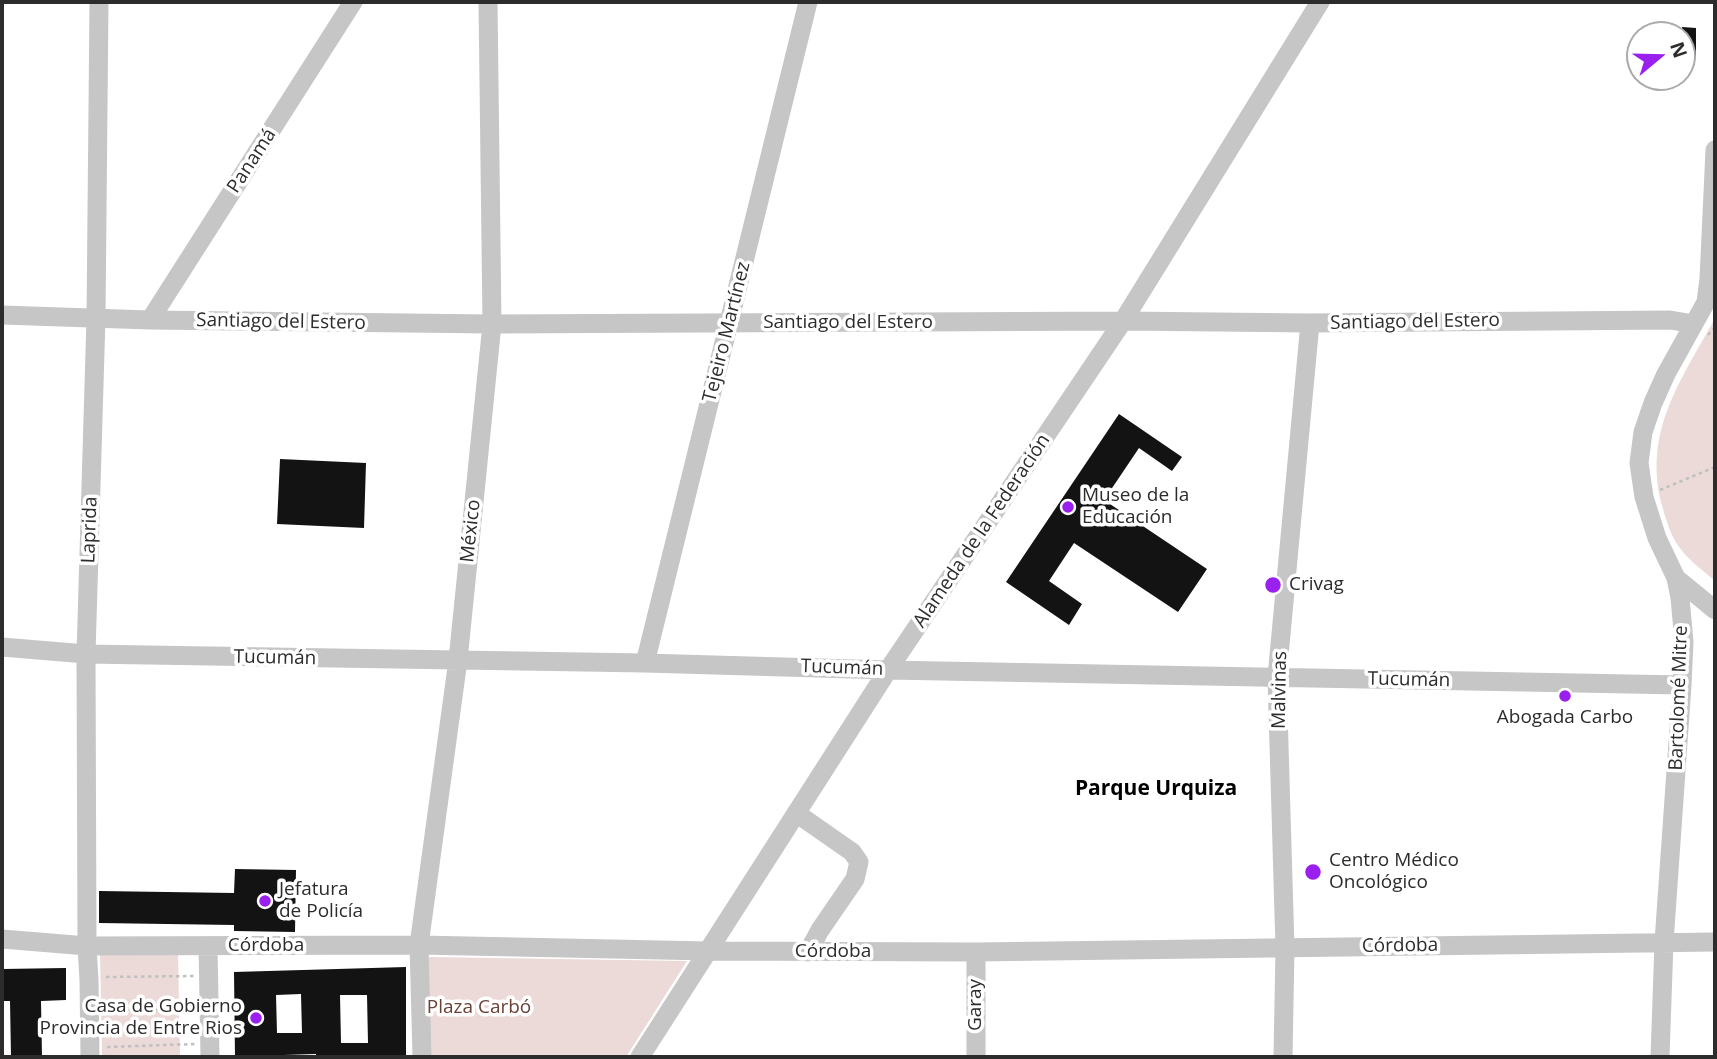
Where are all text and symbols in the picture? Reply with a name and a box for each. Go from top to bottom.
north arrow [1626,21,1696,91]
text: N [1664,38,1694,61]
street label: Panamá [223,124,281,198]
street label: Tejeiro Martínez [699,260,755,404]
street label: Santiago del Estero [196,309,366,335]
street label: Santiago del Estero [1330,309,1500,335]
street label: Santiago del Estero [763,312,933,334]
street label: Alameda de la Federación [909,430,1055,632]
place label: Museo de la Educación [1082,485,1189,529]
street label: Laprida [77,496,103,564]
street label: México [456,498,486,564]
marker: Museo de la Educación [1060,499,1076,515]
place label: Crivag [1289,574,1344,596]
marker: Crivag [1263,575,1283,595]
street label: Bartolomé Mitre [1665,625,1693,771]
street label: Tucumán [233,646,317,670]
street label: Malvinas [1268,651,1292,729]
street label: Tucumán [800,655,884,681]
street label: Tucumán [1367,668,1451,692]
marker: Abogada Carbo [1557,688,1573,704]
place label: Abogada Carbo [1497,707,1633,729]
district label: Parque Urquiza [1075,776,1237,802]
place label: Centro Médico Oncológico [1329,850,1459,894]
marker: Centro Médico Oncológico [1303,862,1323,882]
place label: Jefatura de Policía [279,879,363,923]
marker: Jefatura de Policía [257,893,273,909]
street label: Córdoba [1362,934,1438,958]
street label: Córdoba [228,935,304,957]
street label: Córdoba [795,941,871,963]
street label: Garay [965,979,987,1031]
place label: Casa de Gobierno Provincia de Entre Rios [39,996,242,1040]
park label: Plaza Carbó [427,997,531,1019]
marker: Casa de Gobierno Provincia de Entre Rios [248,1010,264,1026]

